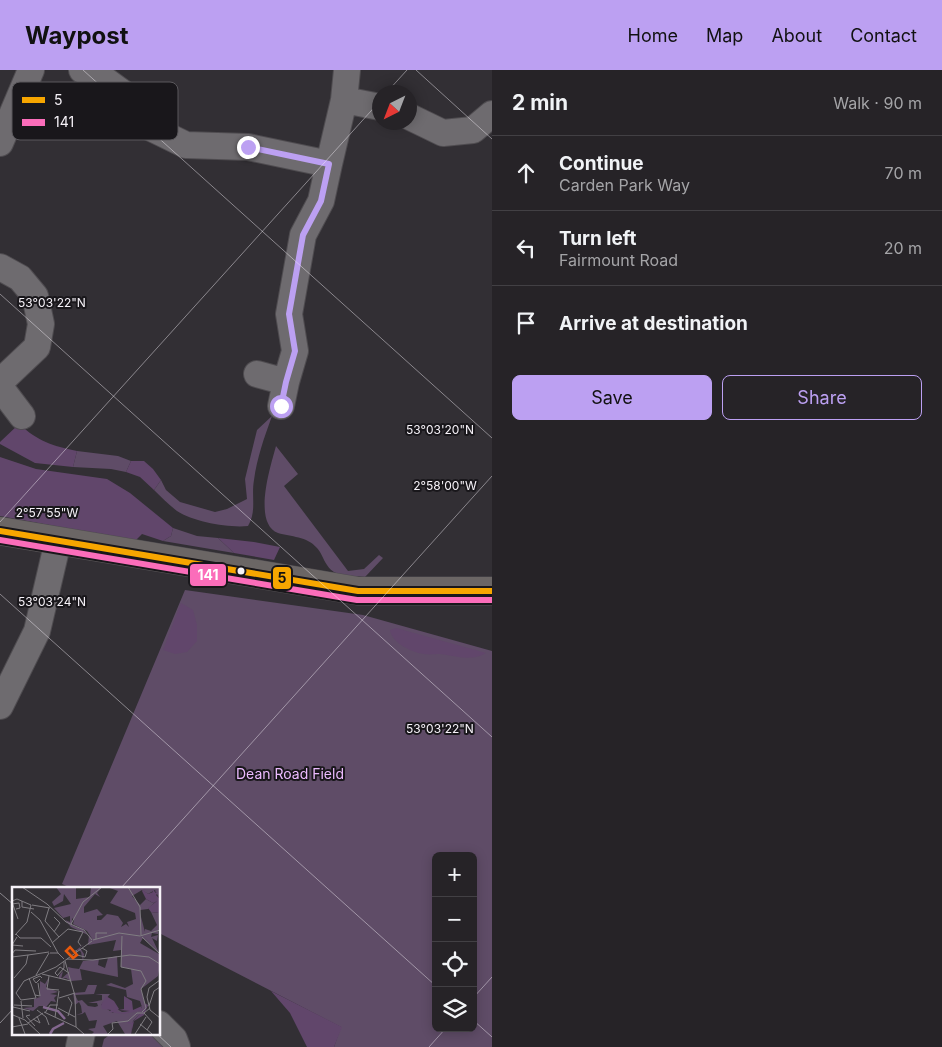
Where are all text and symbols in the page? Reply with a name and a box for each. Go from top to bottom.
text: Waypost [25,21,129,50]
text: Home [628,25,678,46]
text: Map [706,25,743,46]
text: About [771,25,822,46]
text: Contact [850,25,917,46]
legend [12,82,178,140]
north arrow [372,85,417,130]
text: 2 min [512,90,568,115]
text: 5 [54,91,63,108]
text: Walk · 90 m [833,93,922,113]
text: 141 [54,113,74,130]
route end [237,136,260,159]
text: Continue [559,152,644,175]
icon: ahead [512,159,540,187]
text: 70 m [885,163,922,183]
text: Carden Park Way [559,175,690,195]
text: Turn left [559,227,637,250]
icon: left [512,234,540,262]
text: 20 m [884,238,922,258]
text: Fairmount Road [559,250,678,270]
text: 53°03'22"N [18,295,86,310]
icon: arrive [512,309,540,337]
text: Arrive at destination [559,312,748,335]
button: Save [512,375,712,420]
button: Share [722,375,922,420]
route start [270,395,293,418]
text: 53°03'20"N [406,422,474,437]
text: 2°58'00"W [413,478,477,493]
text: 2°57'55"W [16,505,78,520]
line badge: 141 [189,563,227,587]
text: 141 [197,566,219,583]
unlabelled marker [236,566,246,576]
line badge: 5 [272,566,292,590]
text: 5 [278,569,287,586]
text: 53°03'24"N [18,594,86,609]
text: 53°03'22"N [406,721,474,736]
park label: Dean Road Field [236,765,344,782]
map controls [432,852,477,1032]
button: + [432,852,477,897]
inset map [12,887,160,1034]
button: − [432,897,477,942]
button: locate [432,942,477,987]
button: layers [432,987,477,1032]

